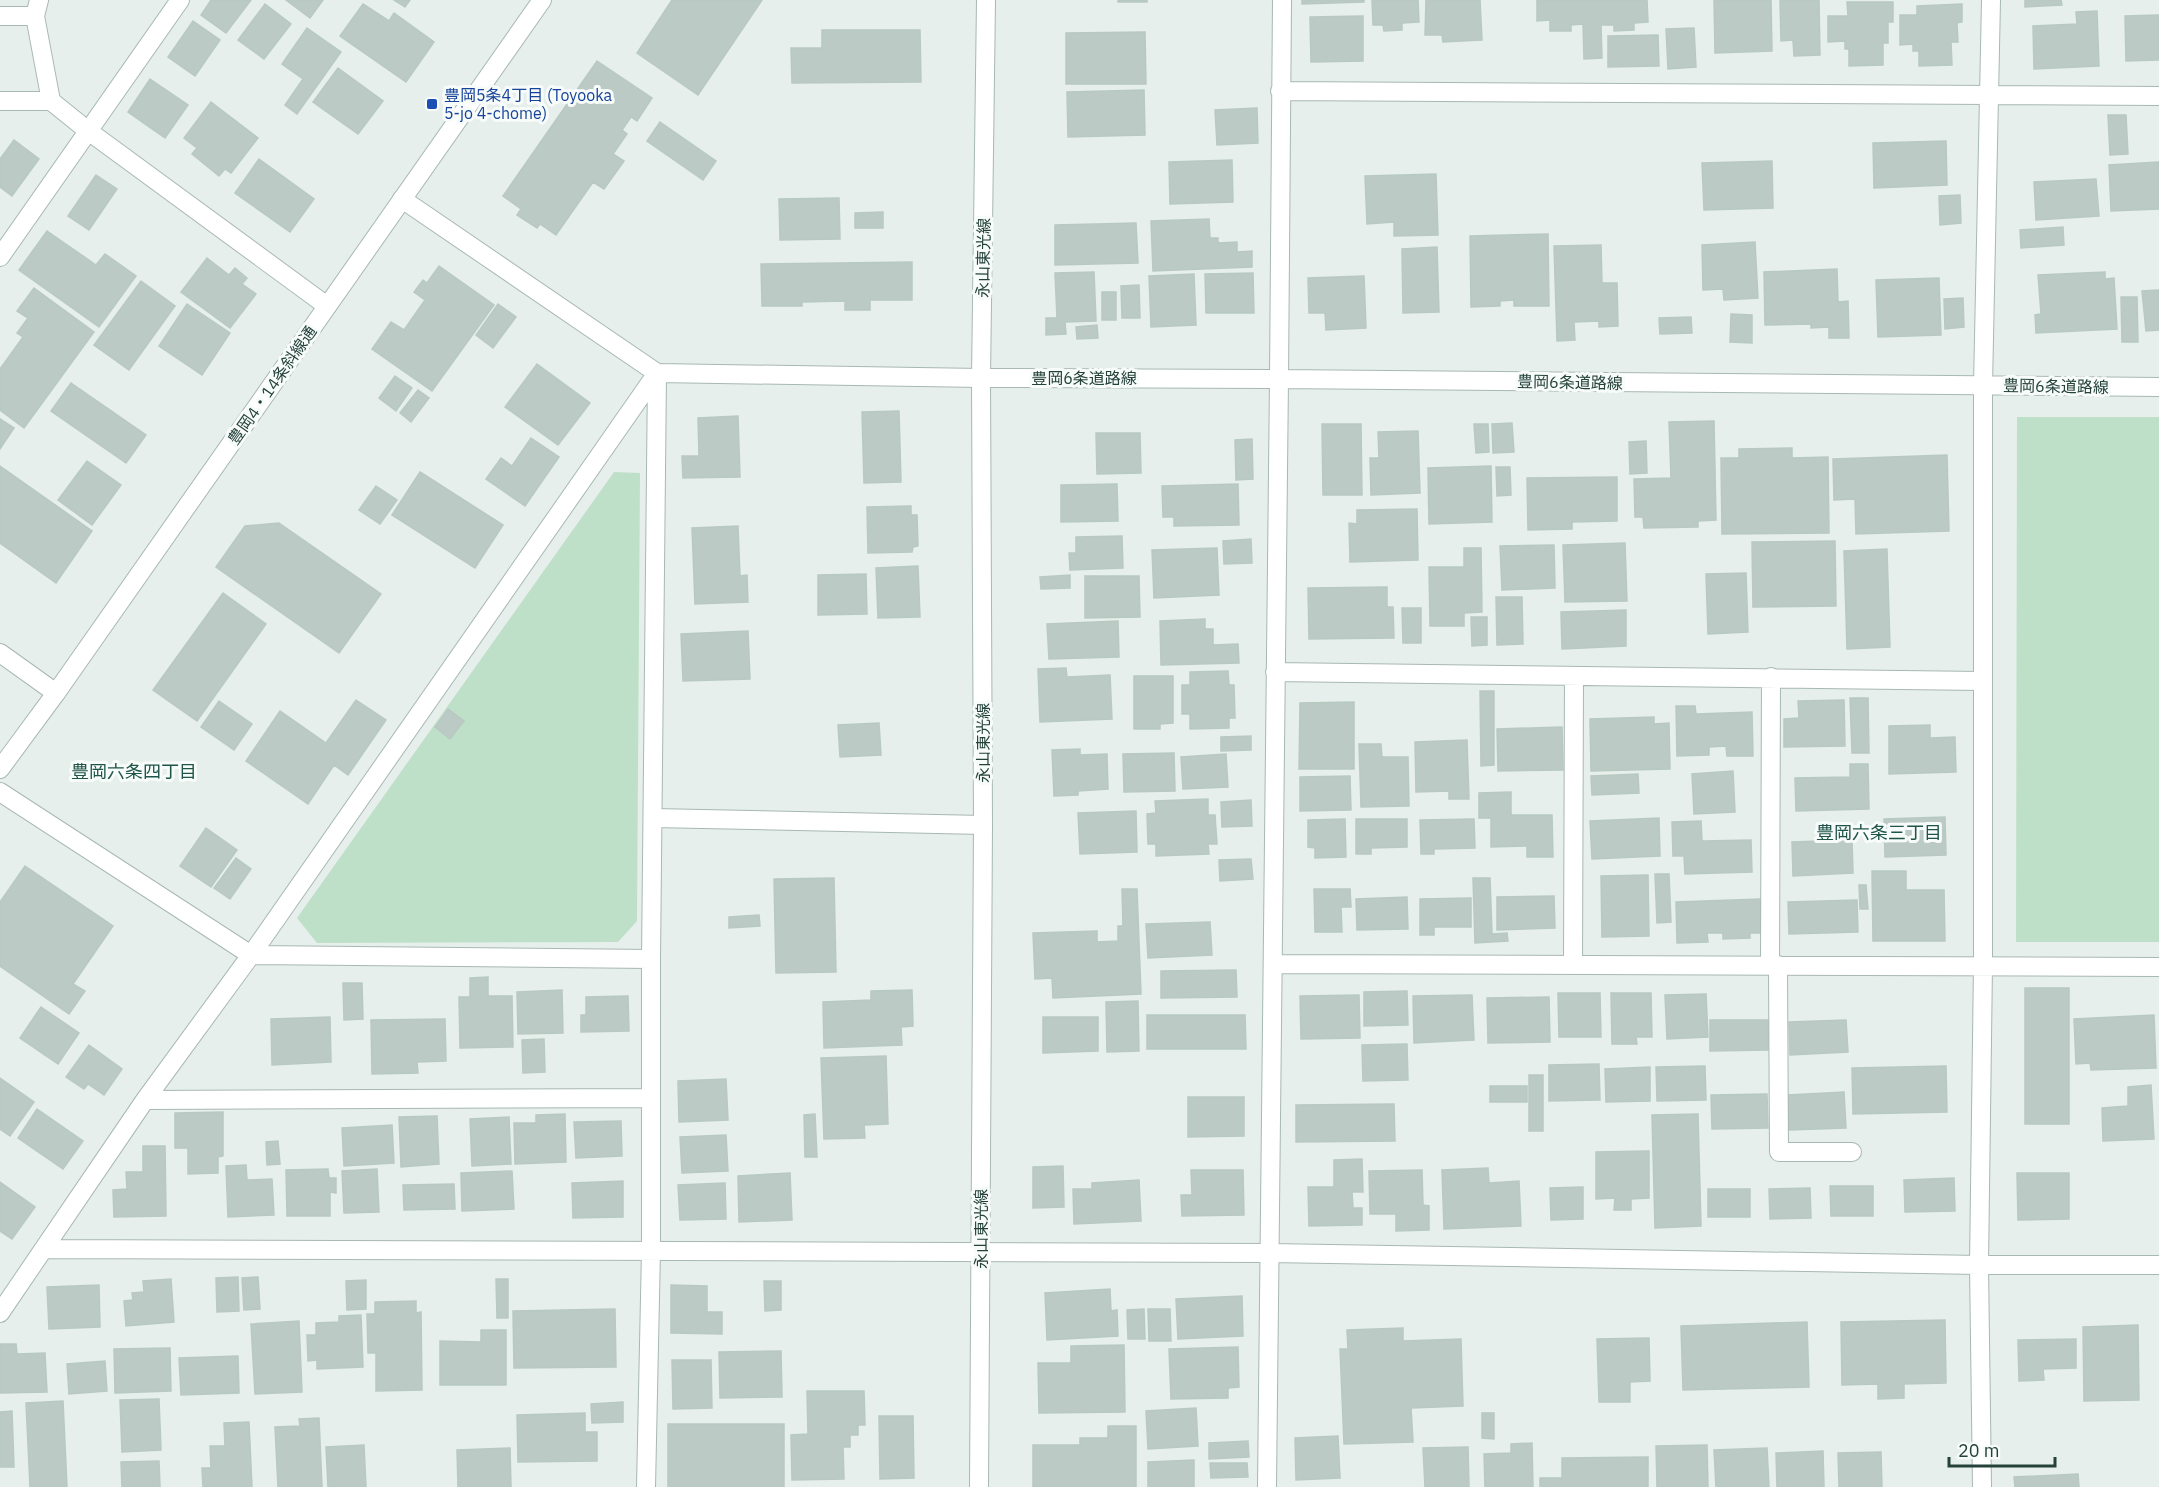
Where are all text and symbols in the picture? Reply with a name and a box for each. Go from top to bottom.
place label: 豊岡5条4丁目 (Toyooka 5-jo 4-chome) [444,85,613,123]
marker: 豊岡5条4丁目 (Toyooka 5-jo 4-chome) [425,97,439,111]
street label: 永山東光線 [972,218,994,298]
street label: 豊岡4・14条斜線通 [223,322,321,448]
street label: 豊岡6条道路線 [1031,368,1137,388]
street label: 豊岡6条道路線 [1517,371,1623,393]
street label: 豊岡6条道路線 [2003,375,2109,397]
street label: 永山東光線 [973,703,993,783]
district label: 豊岡六条四丁目 [71,760,197,783]
district label: 豊岡六条三丁目 [1816,821,1942,844]
street label: 永山東光線 [971,1189,991,1269]
scale bar [1949,1430,2056,1468]
text: 20 m [1958,1439,2000,1462]

